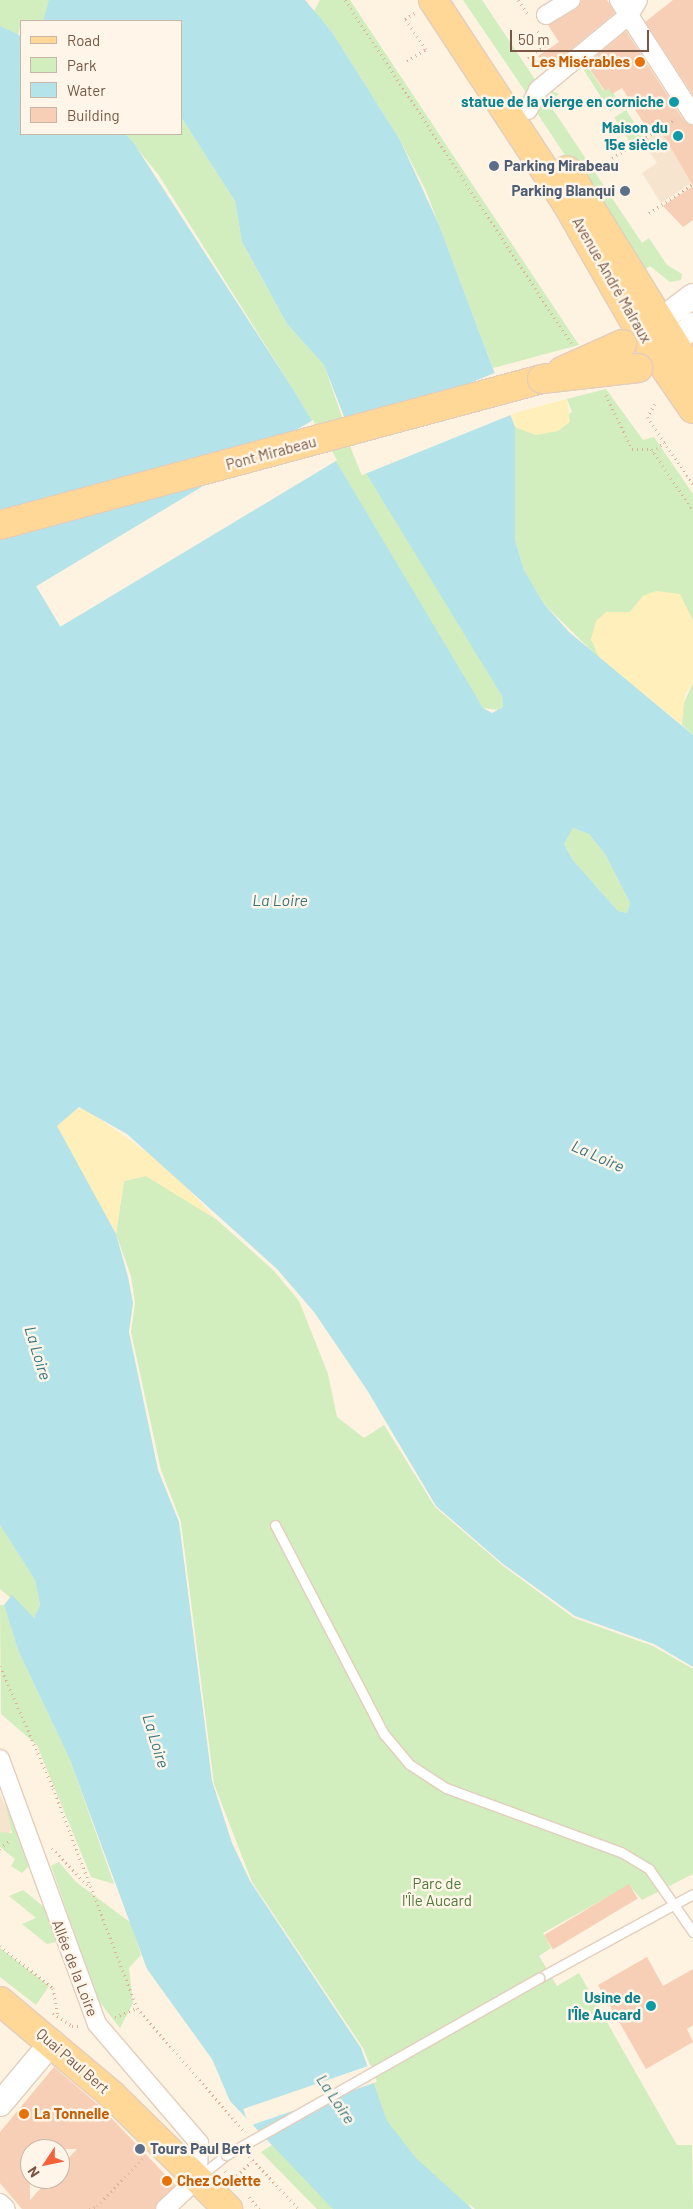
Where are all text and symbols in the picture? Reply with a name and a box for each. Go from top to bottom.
legend [20,20,182,135]
scale bar [513,20,652,52]
text: 50 m [518,30,550,48]
text: Road [67,31,100,49]
place label: Les Misérables [531,53,630,71]
text: Park [67,56,96,74]
marker: Les Misérables [634,56,646,68]
text: Water [67,81,106,99]
place label: statue de la vierge en corniche [461,93,664,111]
marker: statue de la vierge en corniche [668,96,680,108]
text: Building [67,106,120,124]
place label: Maison du 15e siècle [602,118,668,153]
marker: Maison du 15e siècle [672,130,684,142]
place label: Parking Mirabeau [504,157,619,175]
marker: Parking Mirabeau [488,160,500,172]
place label: Parking Blanqui [512,182,615,200]
marker: Parking Blanqui [619,185,631,197]
street label: Avenue André Malraux [569,214,655,346]
street label: Pont Mirabeau [224,432,318,474]
water label: La Loire [252,890,308,910]
water label: La Loire [569,1136,627,1176]
water label: La Loire [21,1324,55,1382]
water label: La Loire [139,1712,173,1770]
park label: Parc de l'Île Aucard [402,1874,472,1909]
street label: Allée de la Loire [48,1917,102,2019]
place label: Usine de l'Île Aucard [568,1988,641,2023]
marker: Usine de l'Île Aucard [645,2000,657,2012]
street label: Quai Paul Bert [33,2024,113,2098]
water label: La Loire [313,2071,359,2127]
place label: La Tonnelle [34,2105,109,2123]
marker: La Tonnelle [18,2108,30,2120]
north arrow [20,2139,70,2189]
place label: Tours Paul Bert [150,2140,251,2158]
marker: Tours Paul Bert [134,2143,146,2155]
text: N [23,2163,43,2181]
place label: Chez Colette [177,2172,261,2190]
marker: Chez Colette [161,2175,173,2187]

